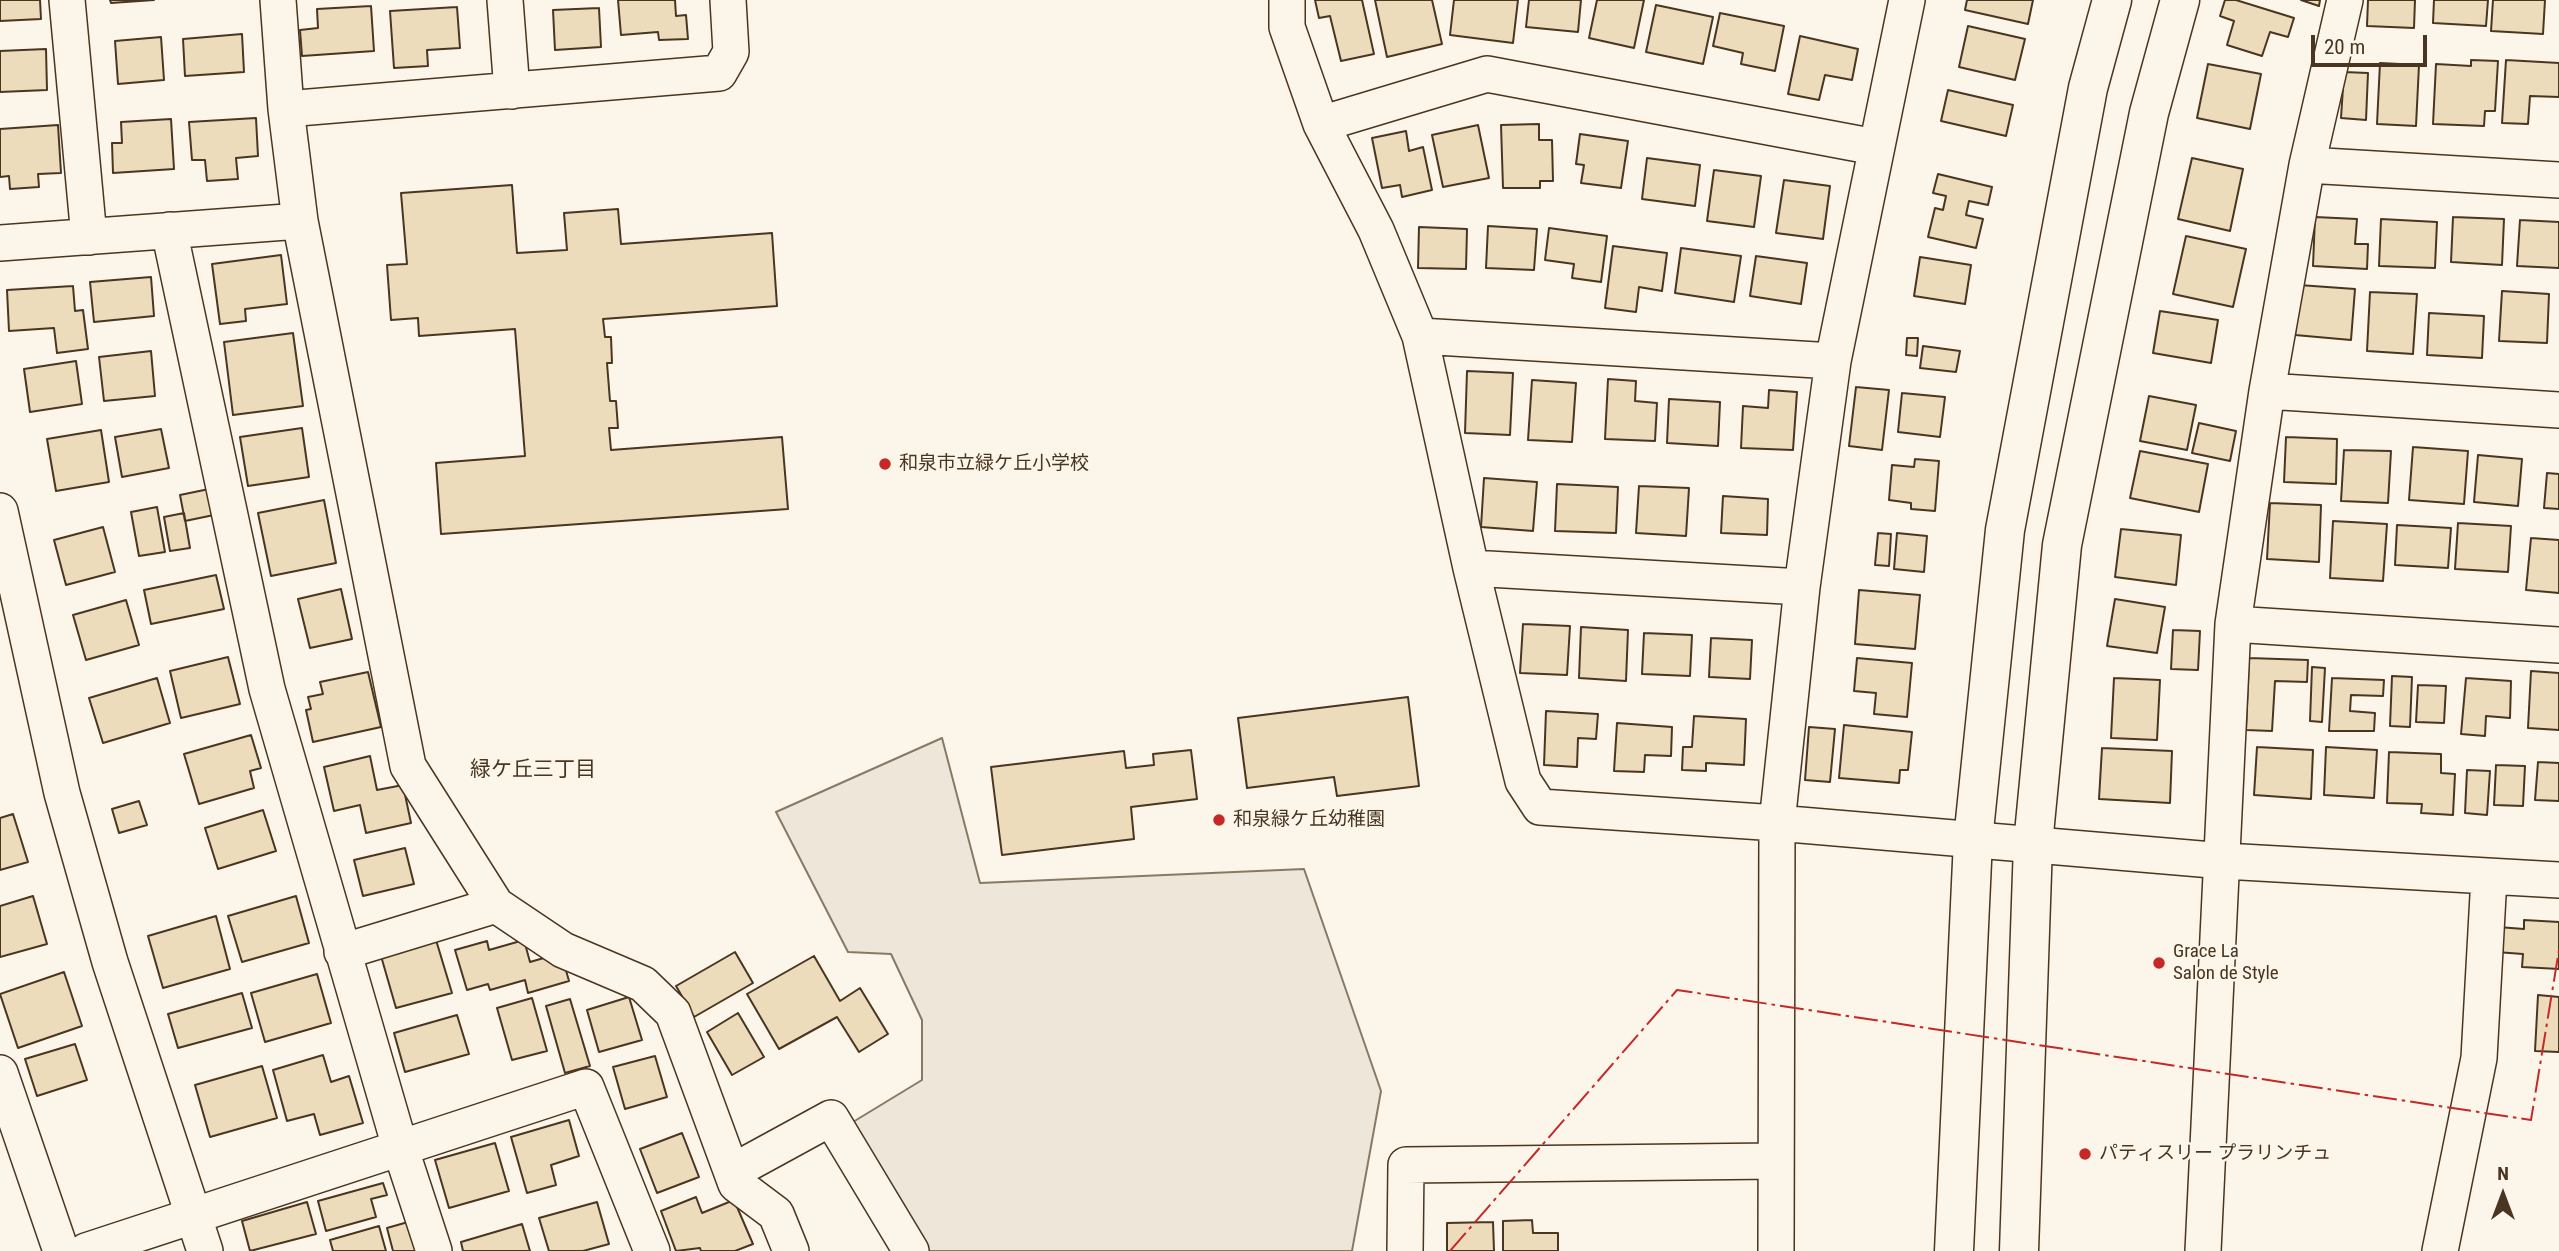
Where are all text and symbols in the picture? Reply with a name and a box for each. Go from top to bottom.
scale bar [2314,21,2430,65]
text: 20 m [2324,35,2365,59]
place label: 和泉市立緑ケ丘小学校 [899,453,1089,475]
marker: 和泉市立緑ケ丘小学校 [877,456,893,472]
district label: 緑ケ丘三丁目 [470,758,596,784]
place label: 和泉緑ケ丘幼稚園 [1233,809,1385,831]
marker: 和泉緑ケ丘幼稚園 [1211,812,1227,828]
place label: Grace La Salon de Style [2173,941,2279,985]
marker: Grace La Salon de Style [2151,955,2167,971]
place label: パティスリー プラリンチュ [2099,1143,2331,1165]
marker: パティスリー プラリンチュ [2077,1146,2093,1162]
north arrow [2468,1160,2538,1230]
text: N [2497,1162,2509,1185]

